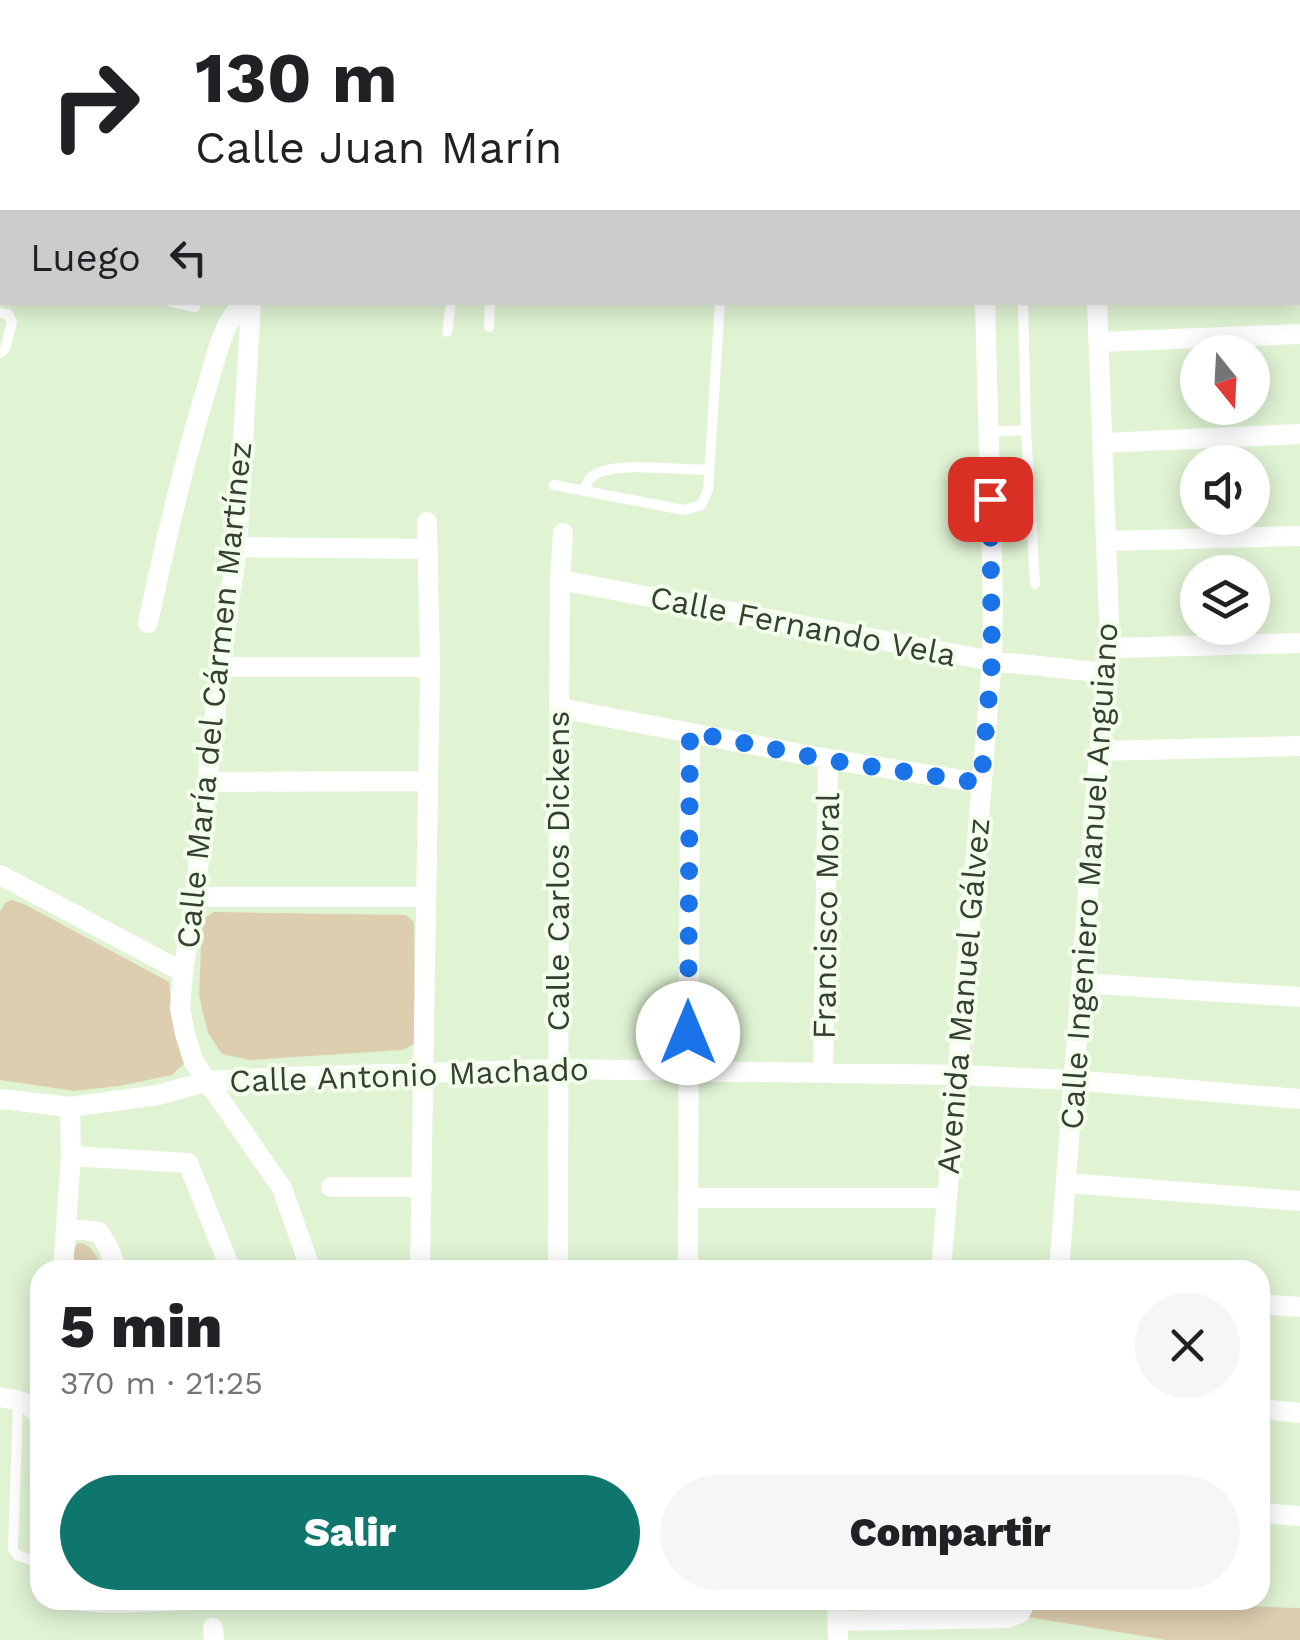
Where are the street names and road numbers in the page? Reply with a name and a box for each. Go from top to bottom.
street label: Calle María del Cármen Martínez [168,440,260,950]
street label: Calle Fernando Vela [647,578,959,674]
street label: Calle Ingeniero Manuel Anguiano [1052,621,1126,1131]
street label: Calle Carlos Dickens [539,711,577,1031]
street label: Francisco Moral [805,792,847,1040]
street label: Avenida Manuel Gálvez [929,816,997,1176]
street label: Calle Antonio Machado [229,1050,589,1100]

